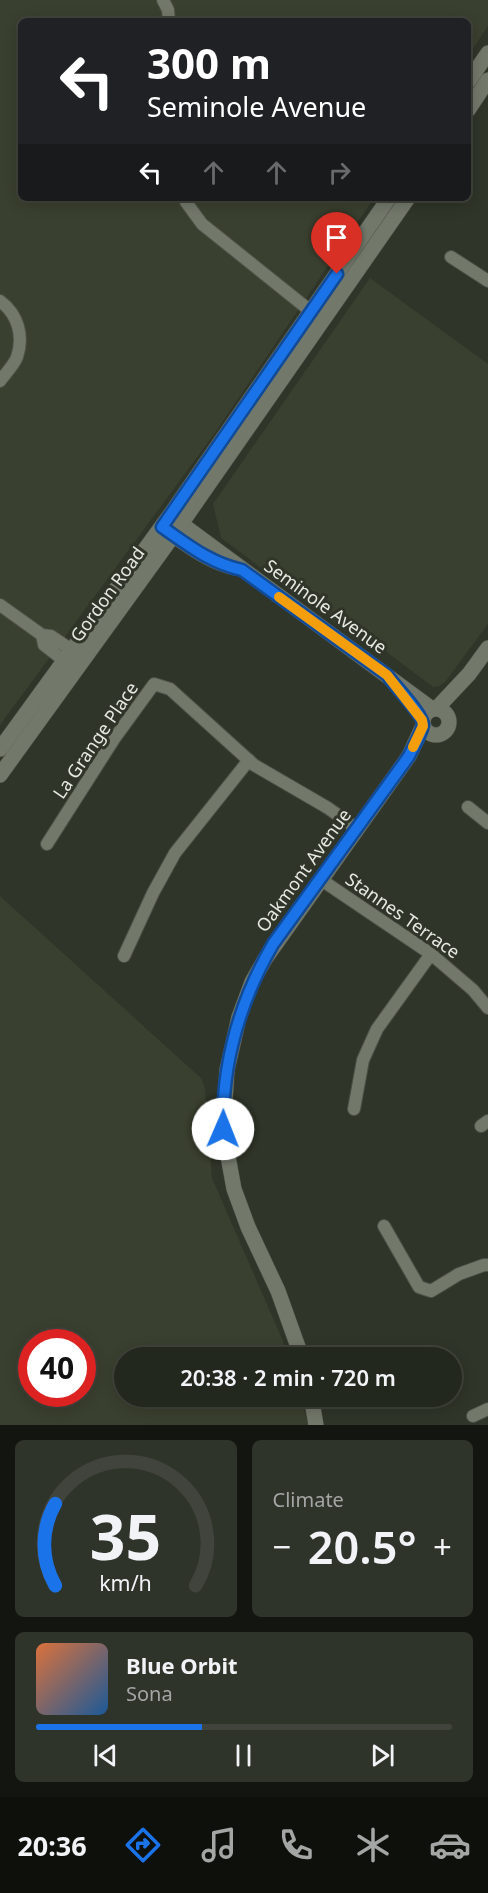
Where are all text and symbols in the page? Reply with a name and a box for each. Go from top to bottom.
text: 300 m [147,34,271,91]
icon: left [48,42,126,120]
text: Seminole Avenue [147,88,366,125]
icon: left [134,156,167,189]
icon: ahead [197,156,230,189]
icon: ahead [260,156,293,189]
icon: right [323,156,356,189]
pin [311,212,362,274]
icon: arrive [320,221,353,254]
street label: Gordon Road [64,542,150,646]
street label: Seminole Avenue [260,553,392,659]
street label: La Grange Place [47,677,143,803]
street label: Oakmont Avenue [250,803,356,937]
street label: Stannes Terrace [341,867,465,963]
position arrow [191,1097,255,1161]
speed limit sign: 40 [18,1329,96,1407]
text: 20:38 · 2 min · 720 m [180,1362,396,1392]
text: Climate [273,1486,344,1513]
text: 35 [90,1493,161,1578]
text: 20.5° [308,1516,417,1577]
text: − [273,1524,291,1569]
text: + [433,1524,452,1569]
text: km/h [99,1568,152,1597]
text: Blue Orbit [126,1650,238,1680]
text: Sona [126,1680,173,1707]
icon: previous [89,1739,122,1772]
icon: pause [227,1739,260,1772]
icon: next [366,1739,399,1772]
icon: directions [122,1824,164,1866]
icon: music [198,1824,240,1866]
icon: phone [275,1824,317,1866]
icon: climate [352,1824,394,1866]
icon: car [429,1824,471,1866]
text: 20:36 [17,1827,87,1864]

